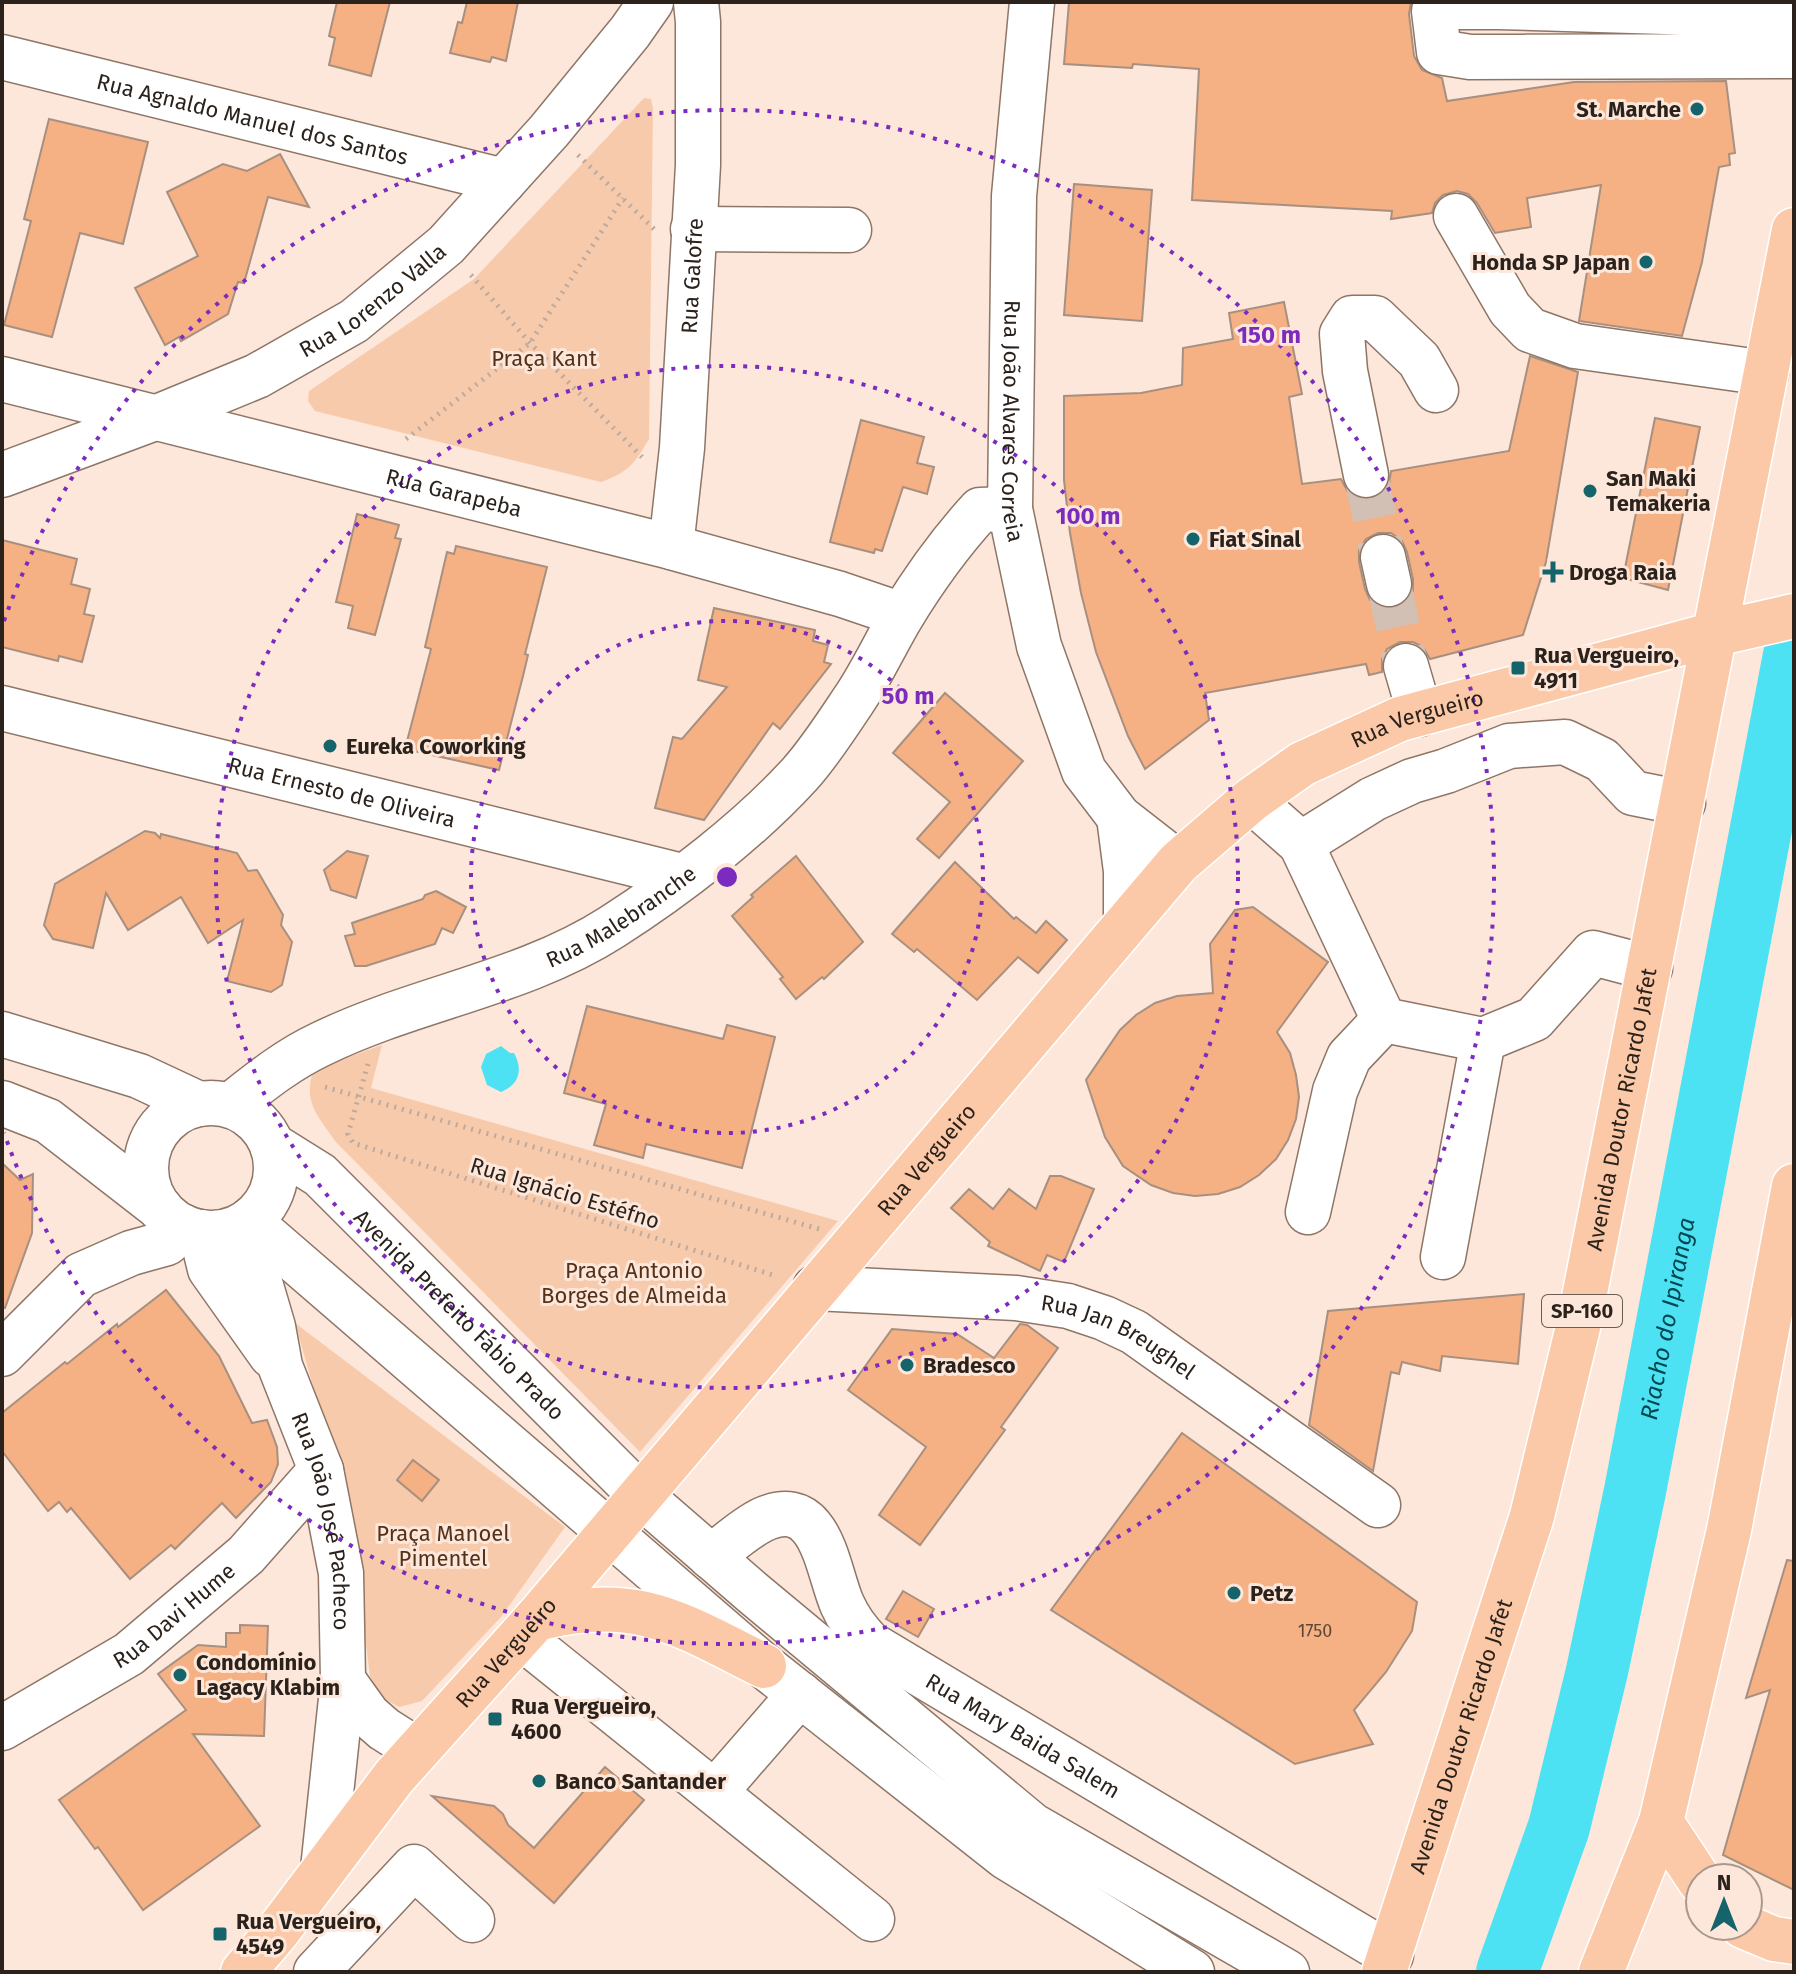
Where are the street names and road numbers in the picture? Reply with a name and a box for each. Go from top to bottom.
street label: Rua Agnaldo Manuel dos Santos [94,67,411,170]
street label: Rua Galofre [675,217,708,335]
street label: Rua Lorenzo Valla [294,237,451,363]
street label: Rua João Alvares Correia [996,300,1030,544]
street label: Rua Garapeba [383,462,525,523]
street label: Rua Vergueiro [1346,684,1486,753]
street label: Rua Ernesto de Oliveira [225,751,458,833]
street label: Rua Malebranche [541,859,701,973]
street label: Avenida Doutor Ricardo Jafet [1580,965,1662,1253]
street label: Rua Vergueiro [871,1098,981,1221]
street label: Rua Ignácio Estéfno [467,1151,663,1235]
street label: Avenida Prefeito Fábio Prado [349,1204,571,1426]
street label: Rua Jan Breughel [1039,1289,1201,1385]
road number: SP-160 [1542,1295,1622,1327]
street label: Rua João José Pacheco [286,1408,356,1631]
street label: Rua Davi Hume [108,1557,240,1674]
street label: Rua Vergueiro [449,1592,562,1713]
street label: Avenida Doutor Ricardo Jafet [1403,1595,1518,1877]
street label: Rua Mary Baida Salem [921,1667,1125,1804]

